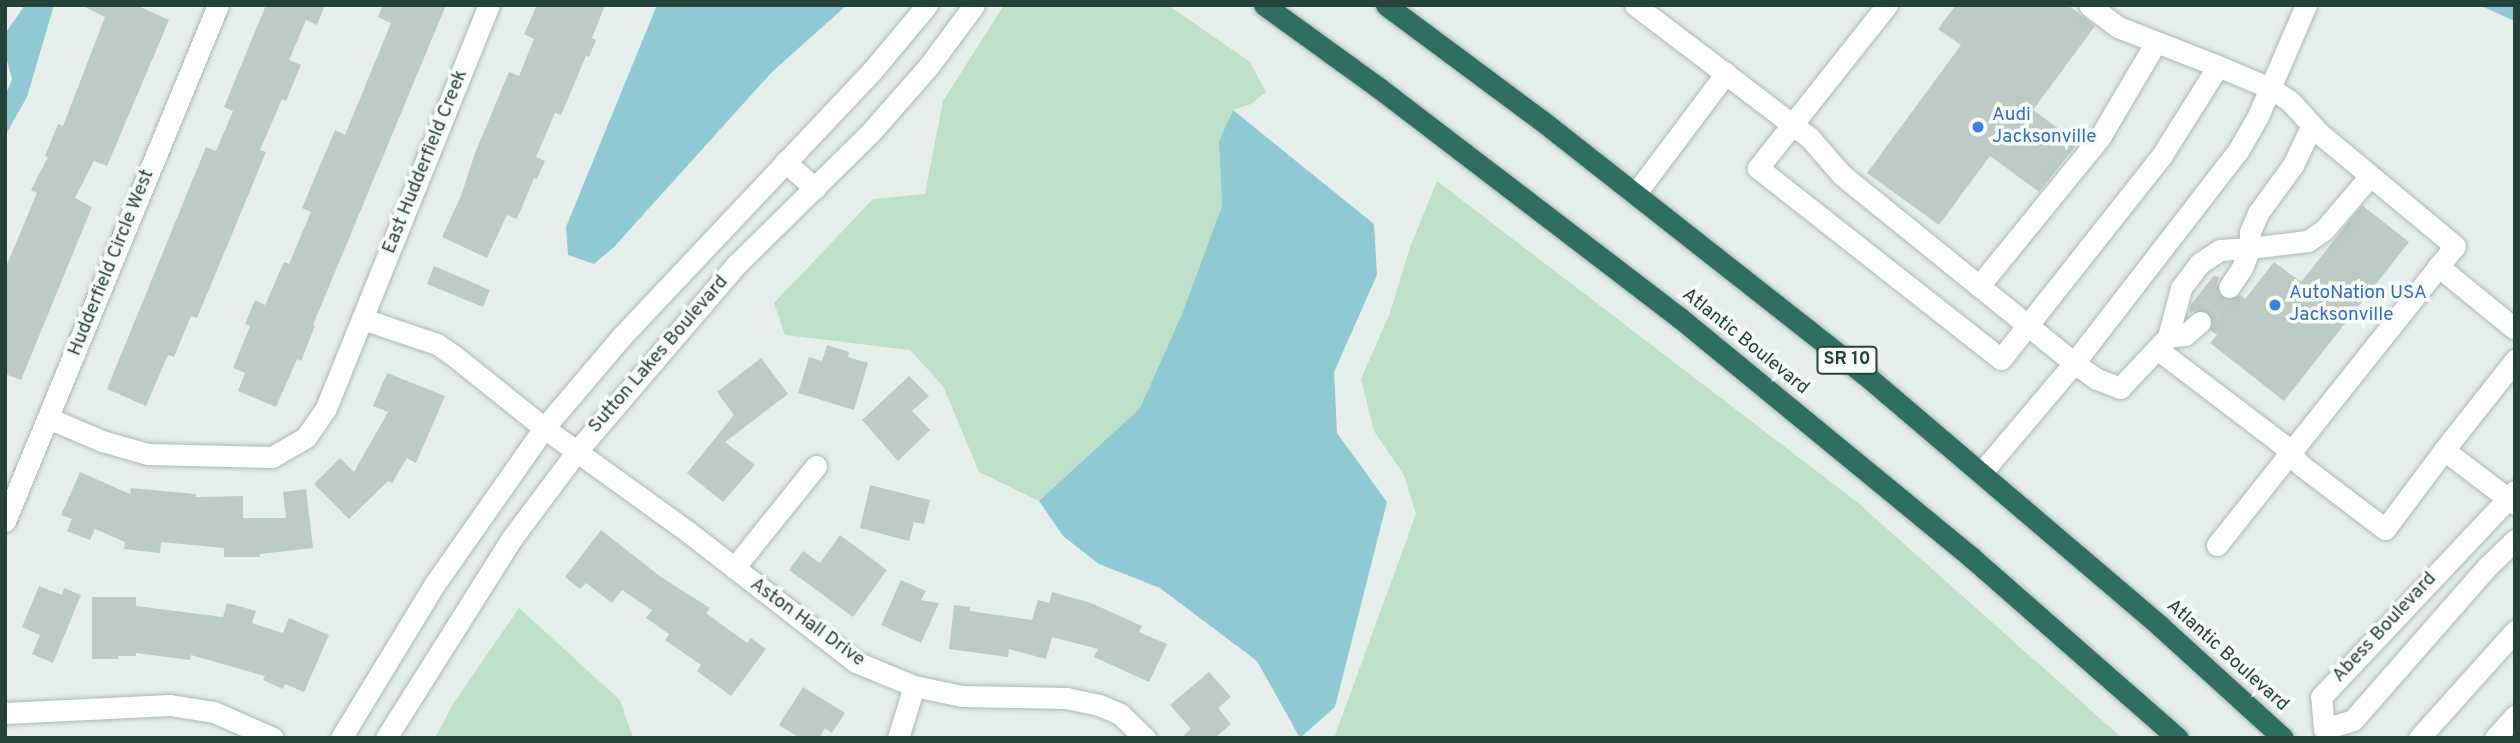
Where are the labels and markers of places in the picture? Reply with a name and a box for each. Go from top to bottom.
place label: Audi Jacksonville [1992,105,2096,149]
marker: Audi Jacksonville [1970,119,1986,135]
place label: AutoNation USA Jacksonville [2289,283,2427,327]
marker: AutoNation USA Jacksonville [2267,297,2283,313]

